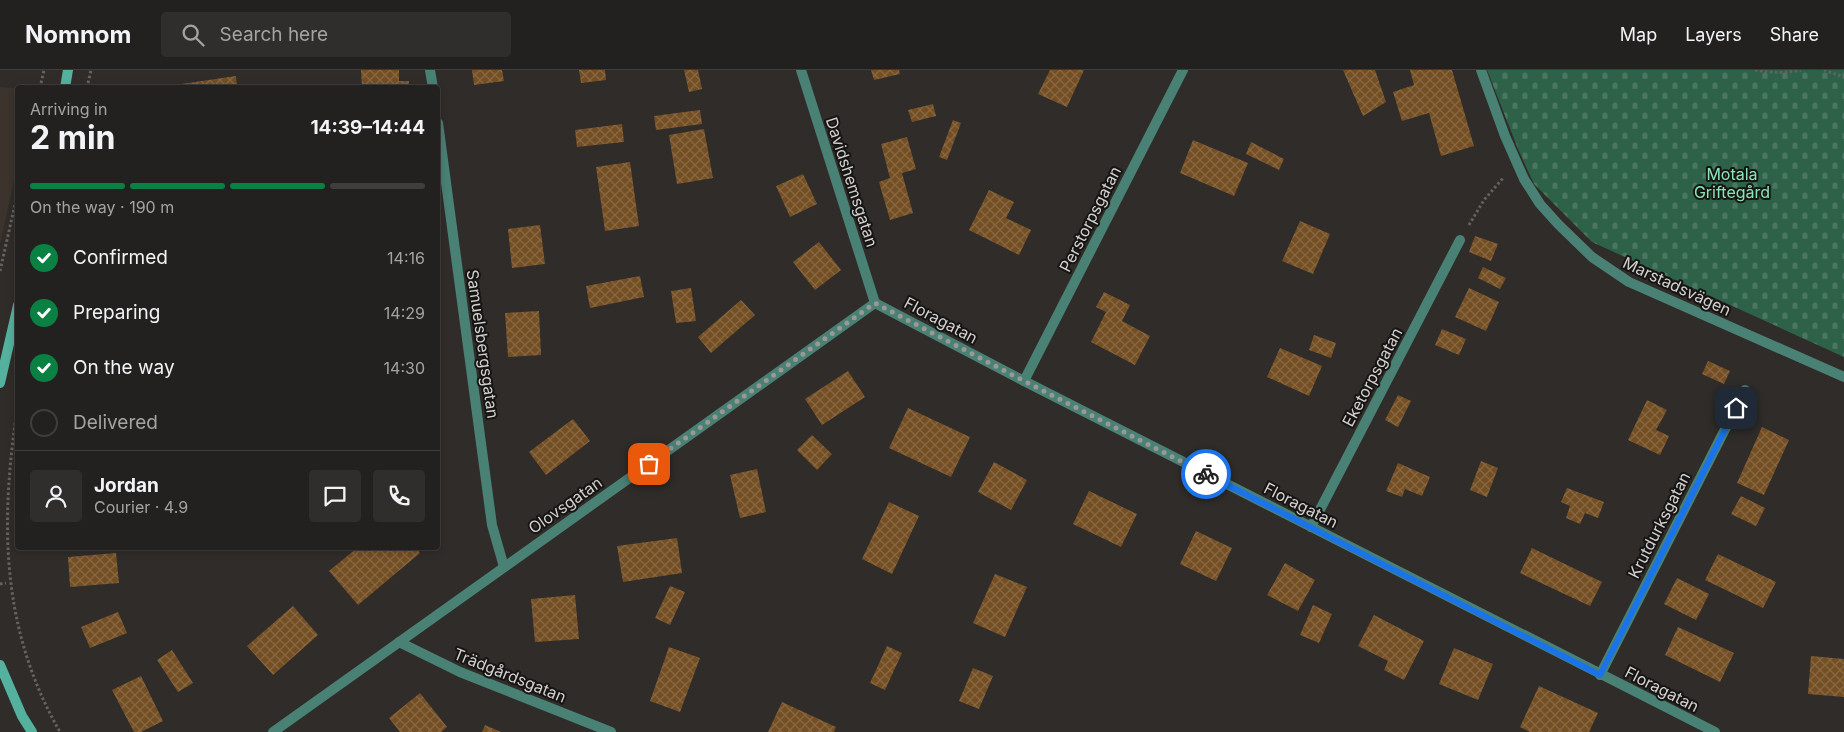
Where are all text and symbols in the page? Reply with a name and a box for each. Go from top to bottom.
search box [161,12,511,57]
text: Nomnom [25,20,131,49]
icon: search [179,21,207,49]
text: Search here [219,23,328,46]
text: Map [1620,24,1657,45]
text: Layers [1685,24,1742,45]
text: Share [1770,24,1819,45]
text: Arriving in [30,99,107,119]
street label: Davidshemsgatan [822,115,882,249]
text: 14:39–14:44 [310,116,425,139]
text: 2 min [30,118,116,157]
street label: Perstorpsgatan [1055,163,1125,275]
park label: Motala Griftegård [1694,164,1770,202]
text: On the way · 190 m [30,197,174,217]
icon: check [30,244,58,272]
text: Confirmed [73,246,168,269]
text: 14:16 [387,248,425,268]
street label: Marstadsvägen [1620,252,1734,320]
street label: Samuelsbergsgatan [463,268,503,420]
street label: Floragatan [901,292,981,348]
icon: check [30,299,58,327]
text: Preparing [73,301,160,324]
text: 14:29 [384,303,425,323]
street label: Eketorpsgatan [1338,324,1406,430]
icon: check [30,354,58,382]
text: On the way [73,356,175,379]
text: 14:30 [384,358,425,378]
pin [1715,387,1757,429]
icon: home [1722,394,1750,422]
text: Delivered [73,411,158,434]
pin [628,443,670,485]
courier [1181,449,1231,499]
icon: bag [635,450,663,478]
icon: bike [1192,460,1220,488]
street label: Krutdurksgatan [1624,469,1694,581]
button: person [30,470,82,522]
button: chat [309,470,361,522]
button: phone [373,470,425,522]
street label: Olovsgatan [524,472,606,538]
text: Jordan [94,474,159,497]
street label: Floragatan [1261,478,1341,532]
text: Courier · 4.9 [94,497,188,517]
street label: Trädgårdsgatan [451,643,569,707]
street label: Floragatan [1622,662,1702,716]

